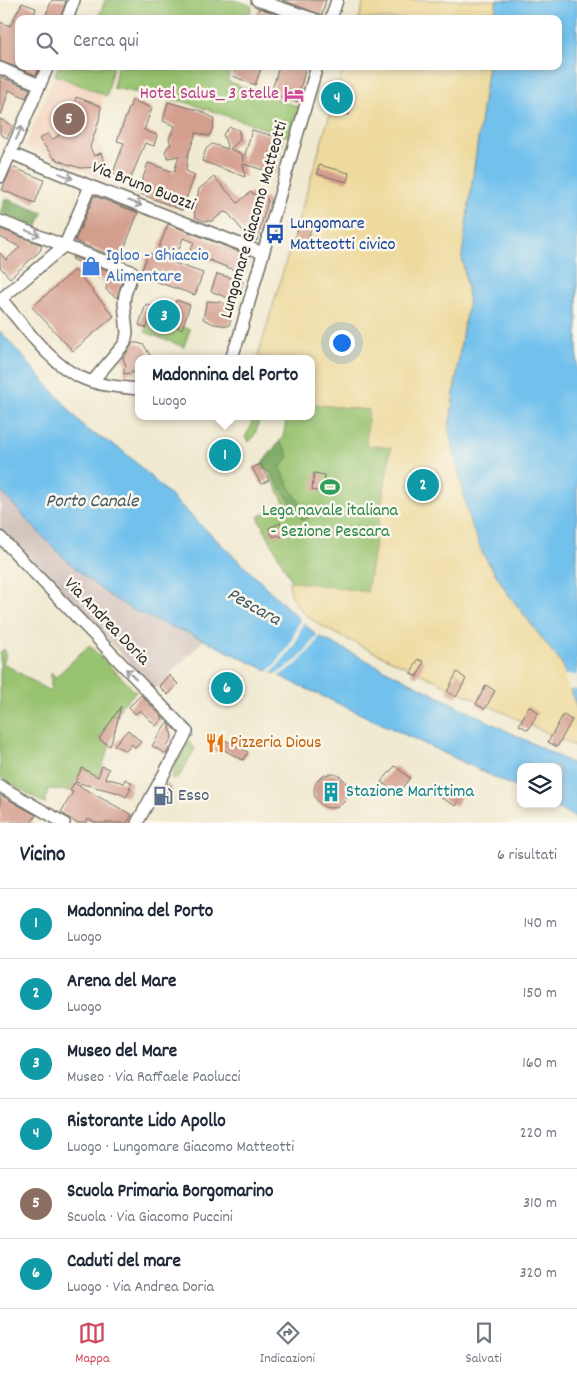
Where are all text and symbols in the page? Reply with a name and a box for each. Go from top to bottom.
search box [15,15,562,70]
icon: search [33,29,61,57]
text: Cerca qui [73,29,139,56]
pin: 4 [321,79,353,117]
place label: Hotel Salus_ 3 stelle [140,82,279,107]
hotel icon: Hotel Salus_ 3 stelle [283,83,305,105]
pin: 5 [53,100,85,138]
street label: Lungomare Giacomo Matteotti [215,118,295,322]
one-way arrow [15,126,25,141]
street label: Via Bruno Buozzi [88,156,198,218]
one-way arrow [58,172,73,182]
one-way arrow [127,199,142,209]
place label: Lungomare Matteotti civico [290,212,395,258]
bus stop icon: Lungomare Matteotti civico [264,223,286,245]
one-way arrow [24,229,40,238]
place label: Igloo - Ghiaccio Alimentare [106,244,209,290]
shop icon: Igloo - Ghiaccio Alimentare [80,255,102,277]
pin: 3 [148,297,180,335]
your location [329,330,355,356]
popup [135,355,315,420]
text: Madonnina del Porto [152,363,298,390]
text: Luogo [152,390,187,413]
pin: 1 [209,436,241,474]
pin: 2 [407,466,439,504]
sports icon: Lega navale italiana - Sezione Pescara [319,476,341,498]
water label: Porto Canale [46,489,140,516]
place label: Lega navale italiana - Sezione Pescara [262,499,399,545]
street label: Via Andrea Doria [57,572,155,672]
water label: Pescara [221,582,286,634]
one-way arrow [125,667,137,680]
pin: 6 [211,669,243,707]
place label: Pizzeria Dious [230,731,322,756]
restaurant icon: Pizzeria Dious [204,732,226,754]
map controls [517,763,562,808]
button: layers [517,763,562,808]
place label: Stazione Marittima [346,780,474,805]
building icon: Stazione Marittima [320,781,342,803]
place label: Esso [178,784,209,809]
fuel station icon: Esso [152,785,174,807]
text: Vicino [20,841,65,871]
text: 6 risultati [497,844,557,867]
text: Madonnina del Porto [67,899,213,926]
text: 1 [34,912,38,935]
text: 140 m [523,912,557,935]
text: Luogo [67,926,102,949]
text: Arena del Mare [67,969,176,996]
text: 2 [33,982,40,1005]
text: 150 m [523,982,557,1005]
text: Luogo [67,996,102,1019]
text: Museo del Mare [67,1039,177,1066]
text: 3 [32,1052,40,1075]
text: 160 m [522,1052,557,1075]
text: Museo · Via Raffaele Paolucci [67,1066,241,1089]
text: Ristorante Lido Apollo [67,1109,226,1136]
text: 4 [33,1122,39,1145]
text: 220 m [520,1122,557,1145]
text: Luogo · Lungomare Giacomo Matteotti [67,1136,294,1159]
text: Scuola Primaria Borgomarino [67,1179,273,1206]
text: 5 [32,1192,40,1215]
text: 310 m [523,1192,557,1215]
text: Scuola · Via Giacomo Puccini [67,1206,233,1229]
text: Caduti del mare [67,1249,181,1276]
text: 6 [32,1262,40,1285]
text: 320 m [520,1262,557,1285]
text: Luogo · Via Andrea Doria [67,1276,214,1299]
tab: Mappa [75,1319,109,1369]
tab: Indicazioni [260,1319,315,1369]
tab: Salvati [466,1319,502,1369]

